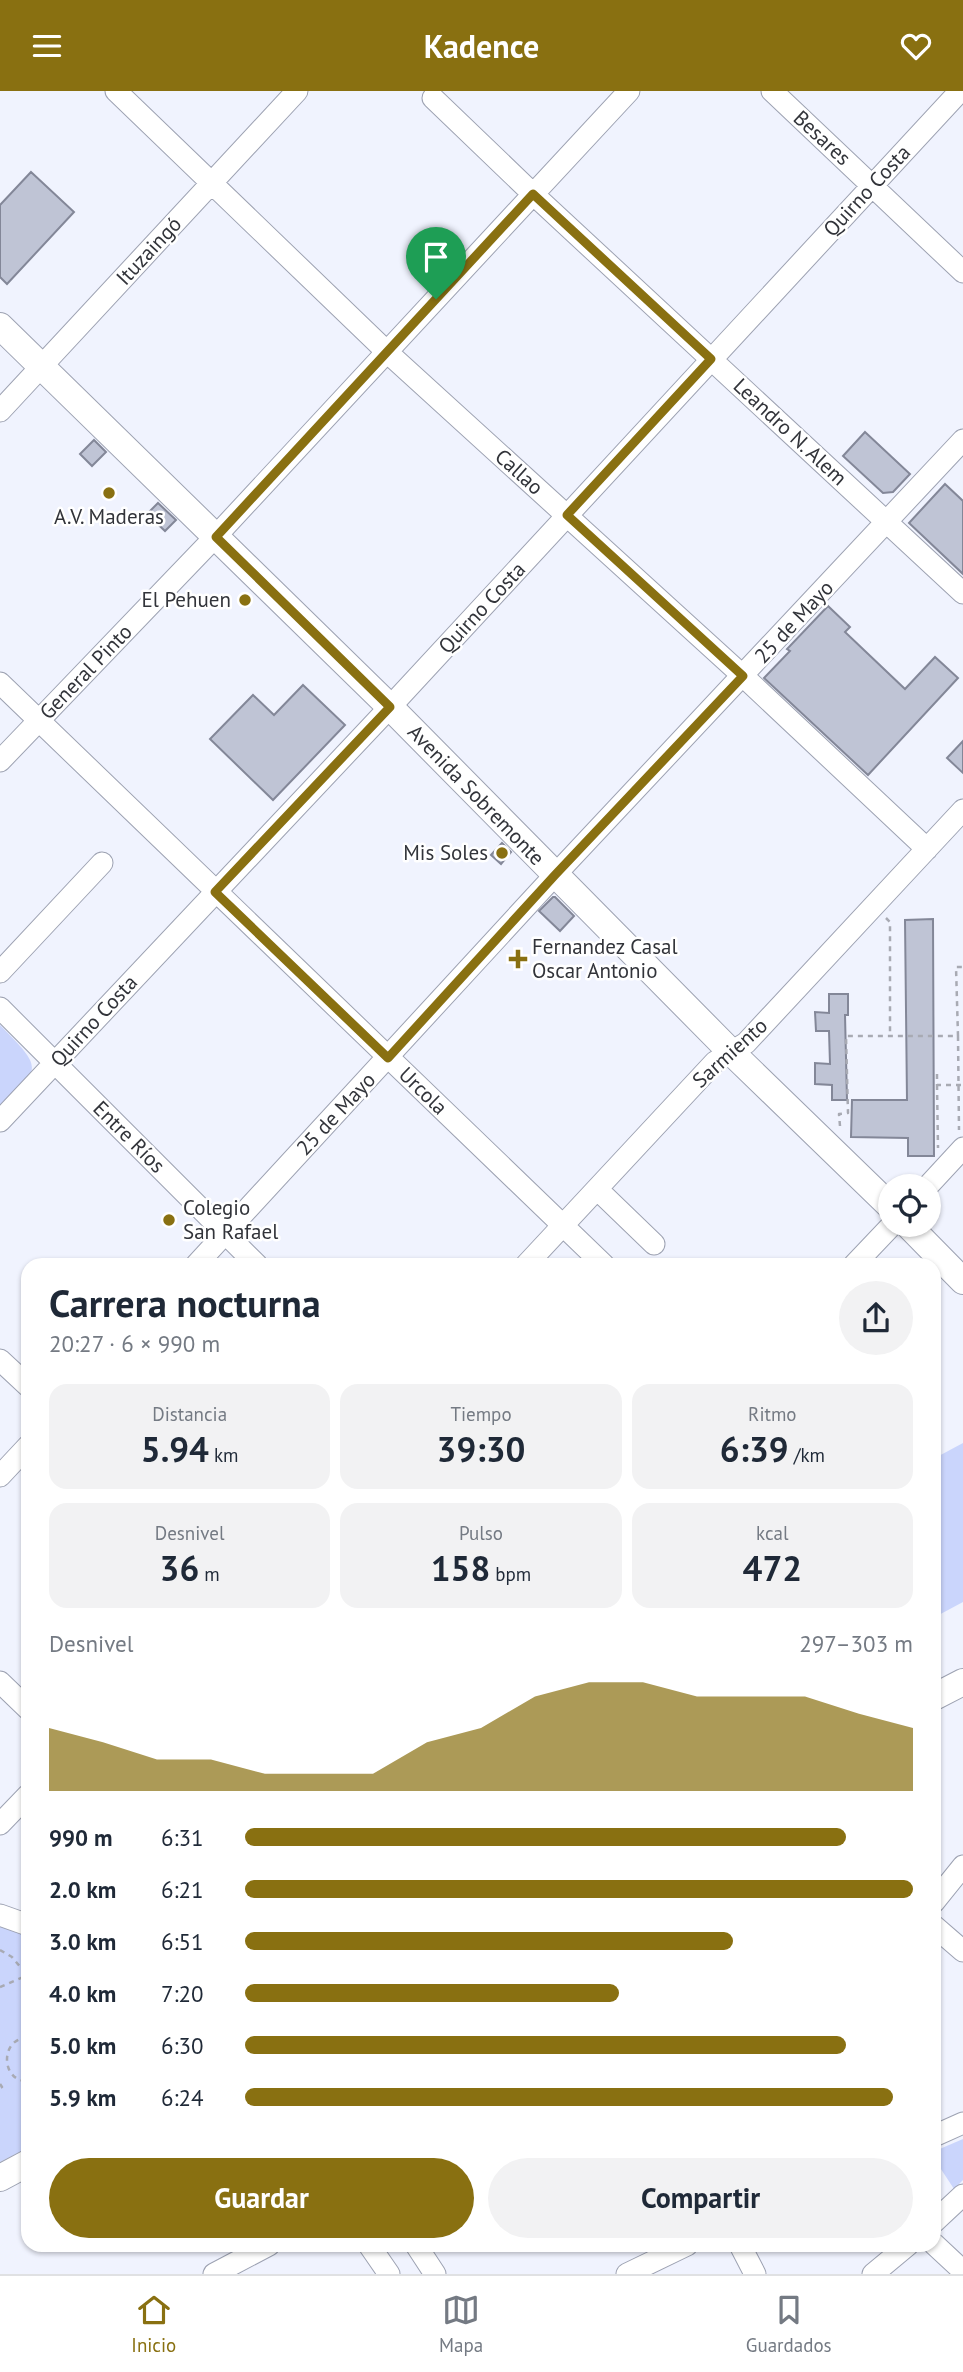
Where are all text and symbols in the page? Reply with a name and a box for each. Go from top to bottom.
text: Kadence [424,25,539,67]
icon: menu [28,27,66,65]
icon: heart [897,27,935,65]
street label: Besares [788,104,857,171]
street label: Quirno Costa [817,139,916,242]
street label: Ituzaingó [110,211,187,291]
pin [406,227,466,299]
icon: arrive [417,238,455,276]
street label: Leandro N. Alem [728,372,853,491]
street label: Callao [489,443,549,500]
marker: A.V. Maderas [101,485,117,501]
place label: A.V. Maderas [54,503,164,530]
street label: Quirno Costa [432,556,531,659]
street label: 25 de Mayo [748,574,839,669]
place label: El Pehuen [141,586,231,613]
marker: El Pehuen [237,592,253,608]
street label: General Pinto [34,618,138,725]
street label: Avenida Sobremonte [402,719,550,871]
place label: Mis Soles [403,839,488,866]
marker: Mis Soles [494,845,510,861]
place label: Fernandez Casal Oscar Antonio [532,933,678,984]
marker: Fernandez Casal Oscar Antonio [510,951,526,967]
street label: Quirno Costa [44,969,143,1072]
street label: Sarmiento [687,1012,773,1093]
street label: Urcola [393,1061,453,1120]
street label: 25 de Mayo [290,1066,381,1161]
street label: Entre Ríos [88,1095,171,1178]
map controls [878,1174,941,1237]
button: locate [878,1174,941,1237]
place label: Colegio San Rafael [183,1194,278,1245]
marker: Colegio San Rafael [161,1212,177,1228]
text: Carrera nocturna [49,1278,321,1327]
button: share [839,1281,913,1355]
text: 20:27 · 6 × 990 m [49,1329,220,1358]
text: Distancia [152,1402,227,1426]
text: Tiempo [450,1402,512,1426]
text: Ritmo [748,1402,797,1426]
text: 5.94 [141,1426,209,1472]
text: 39:30 [437,1426,525,1472]
text: 6:39 [720,1426,789,1472]
text: km [209,1443,239,1467]
text: /km [789,1443,825,1467]
text: Desnivel [155,1521,225,1545]
text: Pulso [459,1521,503,1545]
text: kcal [756,1521,789,1545]
text: 36 [160,1545,199,1591]
text: 158 [431,1545,490,1591]
text: 472 [743,1545,802,1591]
text: m [199,1562,220,1586]
text: bpm [490,1562,531,1586]
text: Desnivel [49,1629,133,1658]
text: 297–303 m [799,1629,913,1658]
text: 990 m [49,1823,112,1852]
text: 6:31 [161,1823,204,1852]
text: 2.0 km [49,1875,116,1904]
text: 6:21 [161,1875,204,1904]
text: 3.0 km [49,1927,116,1956]
text: 6:51 [161,1927,204,1956]
text: 4.0 km [49,1979,116,2008]
text: 7:20 [161,1979,204,2008]
text: 5.0 km [49,2031,116,2060]
text: 6:30 [161,2031,204,2060]
text: 5.9 km [49,2083,116,2112]
text: 6:24 [161,2083,204,2112]
button: Guardar [49,2158,474,2238]
button: Compartir [488,2158,913,2238]
tab: Inicio [131,2291,176,2357]
tab: Mapa [439,2291,483,2357]
tab: Guardados [746,2291,832,2357]

